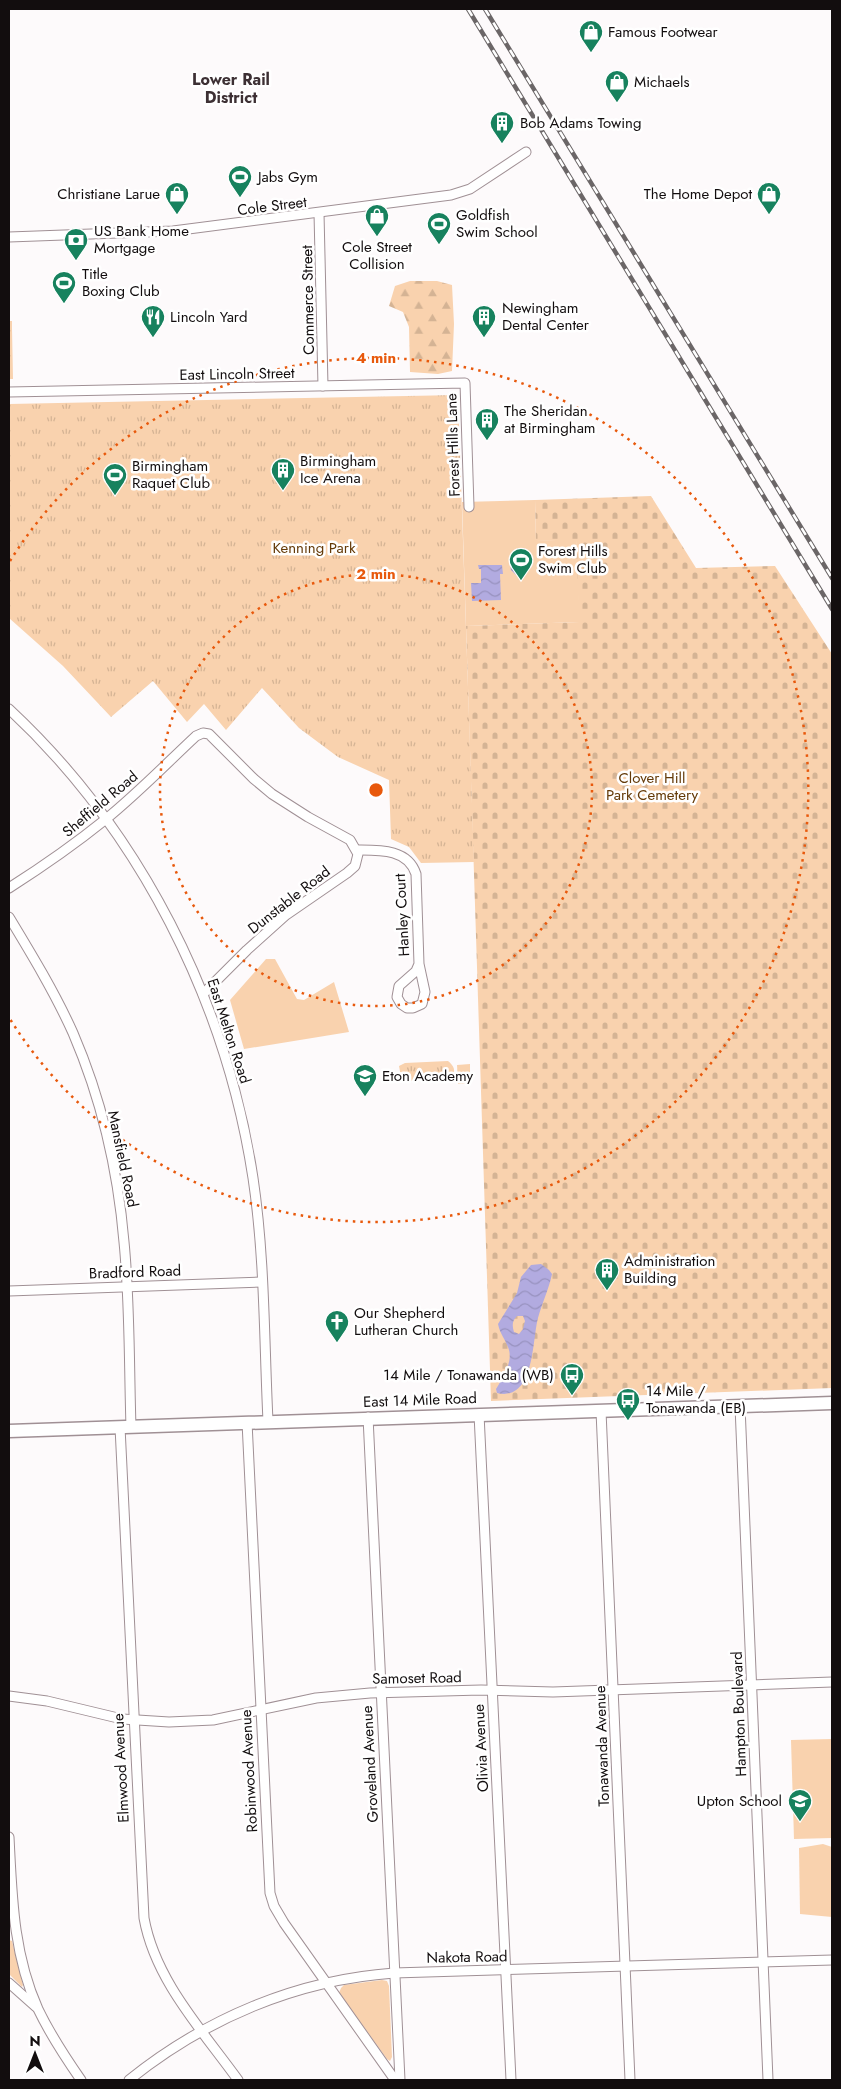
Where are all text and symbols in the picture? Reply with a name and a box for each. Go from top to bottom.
shop icon: Famous Footwear [578,19,604,53]
place label: Famous Footwear [608,21,719,43]
district label: Lower Rail District [192,68,270,109]
shop icon: Michaels [604,69,630,103]
place label: Michaels [634,71,690,93]
building icon: Bob Adams Towing [489,110,515,144]
place label: Bob Adams Towing [520,112,642,134]
sports icon: Jabs Gym [227,164,253,198]
place label: Jabs Gym [256,166,318,188]
shop icon: Christiane Larue [164,181,190,215]
shop icon: The Home Depot [756,181,782,215]
place label: Christiane Larue [57,183,160,205]
place label: The Home Depot [644,183,752,205]
street label: Cole Street [236,191,308,221]
shop icon: Cole Street Collision [364,203,390,237]
place label: Goldfish Swim School [456,204,538,243]
sports icon: Goldfish Swim School [426,211,452,245]
place label: US Bank Home Mortgage [94,220,189,259]
bank icon: US Bank Home Mortgage [63,227,89,261]
place label: Cole Street Collision [342,236,412,275]
street label: Commerce Street [296,245,320,355]
place label: Title Boxing Club [82,263,160,302]
sports icon: Title Boxing Club [51,270,77,304]
place label: Newingham Dental Center [502,297,590,336]
restaurant icon: Lincoln Yard [140,304,166,338]
building icon: Newingham Dental Center [471,304,497,338]
place label: Lincoln Yard [170,306,248,328]
text: 4 min [356,347,396,369]
street label: East Lincoln Street [179,362,295,386]
street label: Forest Hills Lane [440,393,466,497]
place label: The Sheridan at Birmingham [504,400,596,439]
building icon: The Sheridan at Birmingham [474,407,500,441]
place label: Birmingham Ice Arena [300,450,376,489]
place label: Birmingham Raquet Club [132,455,210,494]
building icon: Birmingham Ice Arena [270,457,296,491]
sports icon: Birmingham Raquet Club [102,462,128,496]
park label: Kenning Park [272,537,356,559]
place label: Forest Hills Swim Club [538,540,608,579]
sports icon: Forest Hills Swim Club [508,547,534,581]
text: 2 min [356,563,396,585]
street label: Sheffield Road [57,766,143,842]
park label: Clover Hill Park Cemetery [606,767,698,806]
centre of rings [367,781,385,799]
street label: Dunstable Road [243,861,335,939]
street label: Hanley Court [389,873,415,957]
street label: East Melton Road [202,976,256,1086]
school or university icon: Eton Academy [352,1063,378,1097]
place label: Eton Academy [382,1065,474,1087]
street label: Mansfield Road [102,1109,144,1209]
place label: Administration Building [624,1250,715,1289]
building icon: Administration Building [594,1257,620,1291]
street label: Bradford Road [88,1259,182,1285]
place label: Our Shepherd Lutheran Church [354,1302,458,1341]
church icon: Our Shepherd Lutheran Church [324,1309,350,1343]
bus stop icon: 14 Mile / Tonawanda (WB) [559,1362,585,1396]
place label: 14 Mile / Tonawanda (WB) [383,1364,554,1386]
place label: 14 Mile / Tonawanda (EB) [646,1380,746,1419]
street label: East 14 Mile Road [363,1387,477,1413]
bus stop icon: 14 Mile / Tonawanda (EB) [615,1387,641,1421]
street label: Hampton Boulevard [726,1651,752,1777]
street label: Samoset Road [372,1666,462,1690]
street label: Tonawanda Avenue [589,1685,615,1807]
street label: Olivia Avenue [468,1703,494,1793]
street label: Groveland Avenue [356,1705,384,1823]
street label: Robinwood Avenue [235,1709,263,1833]
street label: Elmwood Avenue [107,1713,135,1823]
school or university icon: Upton School [787,1788,813,1822]
place label: Upton School [697,1790,782,1812]
street label: Nakota Road [426,1945,508,1969]
north arrow [10,2029,60,2079]
text: N [29,2031,41,2051]

